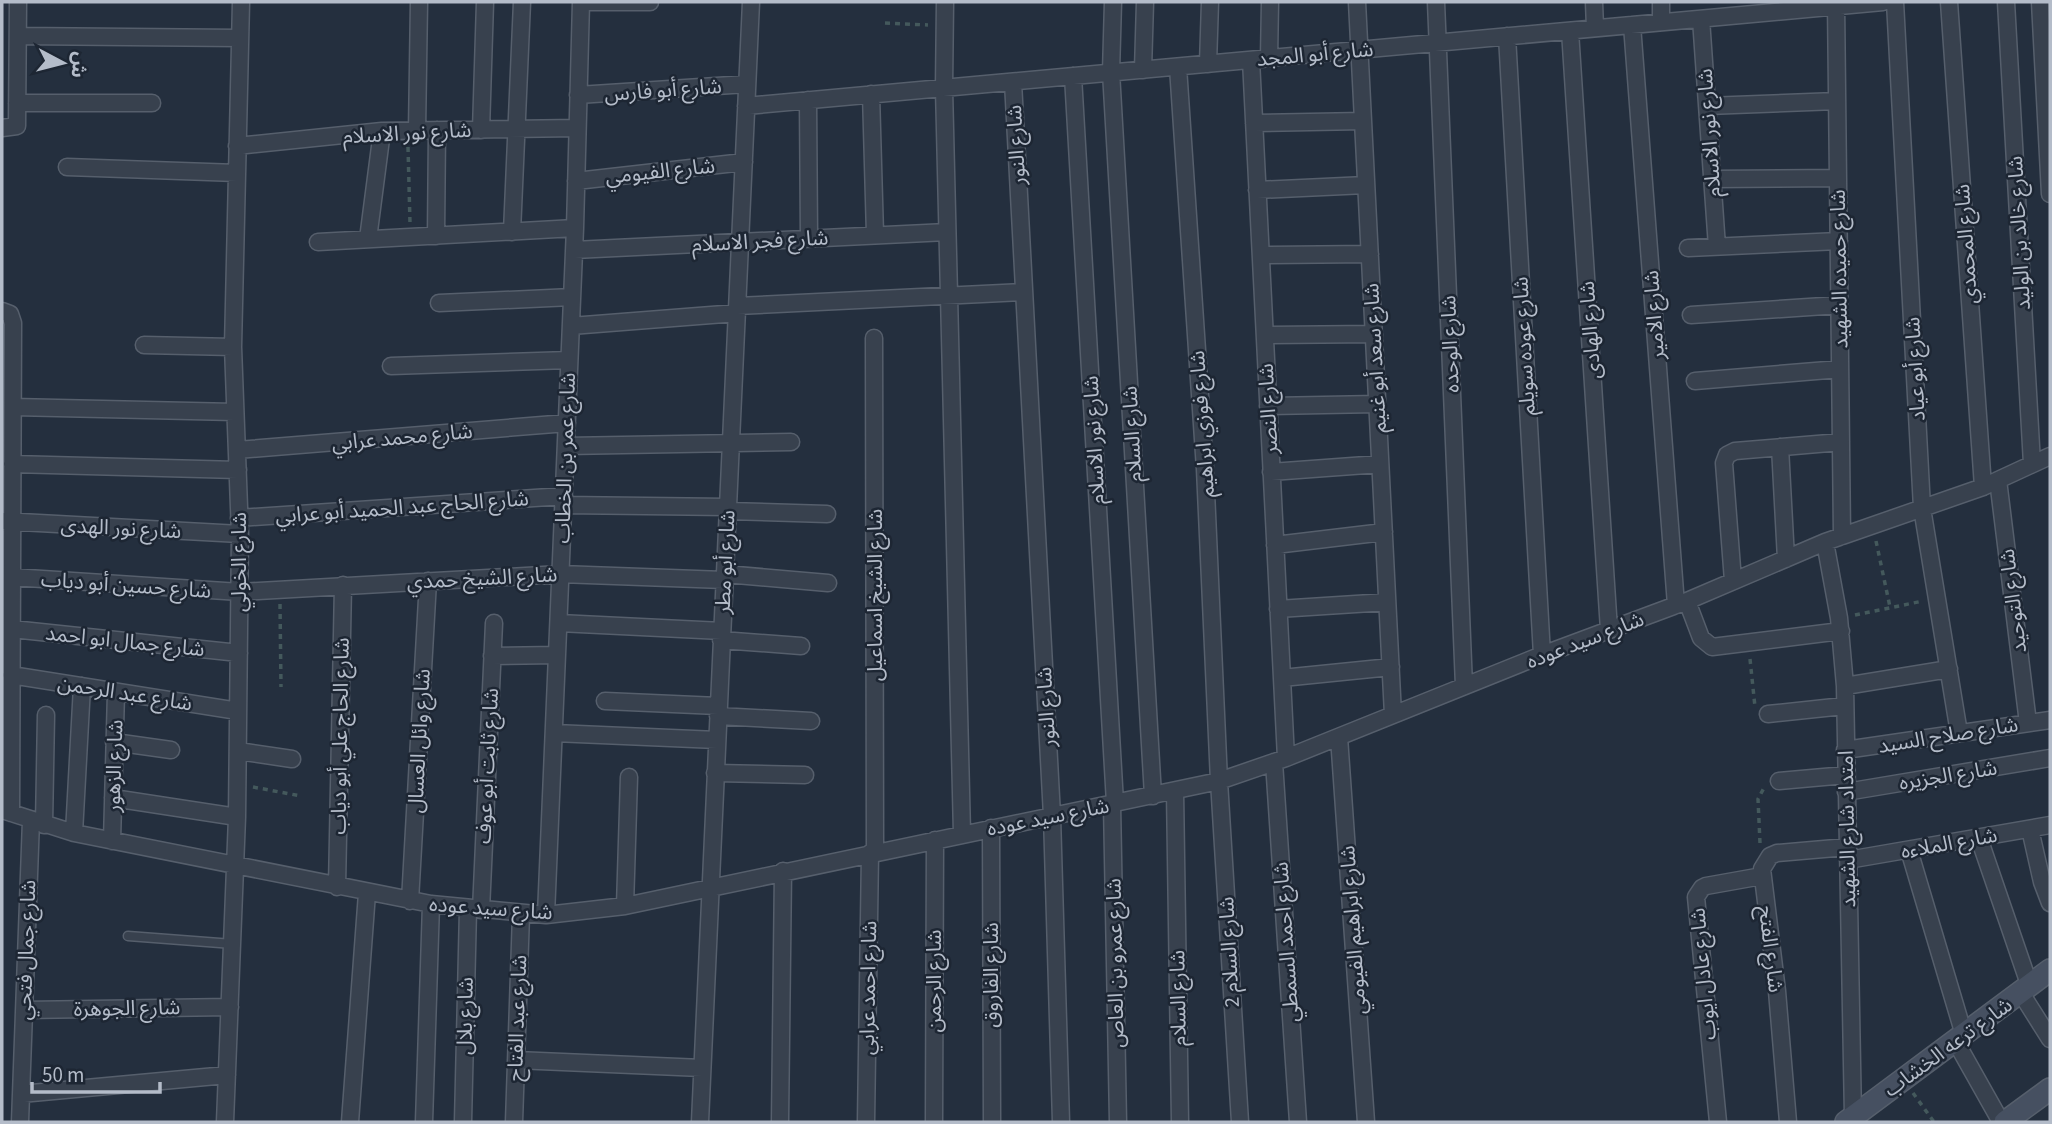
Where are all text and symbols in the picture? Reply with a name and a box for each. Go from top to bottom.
north arrow [28,28,98,98]
street label: شارع أبو المجد [1255,34,1375,74]
text: ش [63,50,93,79]
street label: شارع نور الاسلام [1690,68,1729,198]
street label: شارع أبو فارس [603,71,723,109]
street label: شارع النور [999,104,1033,187]
street label: شارع نور الاسلام [342,115,472,152]
street label: شارع الفيومي [604,150,716,193]
street label: شارع خالد بن الوليد [2000,155,2038,311]
street label: شارع المحمدي [1947,183,1986,305]
street label: شارع حميده الشهيد [1823,189,1855,349]
street label: شارع فجر الاسلام [691,222,829,261]
street label: شارع الامير [1636,269,1672,362]
street label: شارع عوده سويلم [1505,276,1543,416]
street label: شارع الهادى [1572,280,1608,380]
street label: شارع سعد أبو غنيم [1356,282,1394,434]
street label: شارع الوحده [1433,295,1467,393]
street label: شارع أبو عياد [1897,316,1933,422]
street label: شارع فوزي ابراهيم [1182,349,1223,499]
street label: شارع النصر [1251,363,1285,456]
street label: شارع عمر بن الخطاب [547,372,583,544]
street label: شارع نور الاسلام [1076,375,1113,505]
street label: شارع السلام [1115,385,1150,483]
street label: شارع محمد عرابي [330,416,474,459]
street label: شارع الحاج عبد الحميد أبو عرابي [274,483,530,532]
street label: شارع أبو مطر [707,509,743,616]
street label: شارع الشيخ اسماعيل [860,509,890,681]
street label: شارع نور الهدى [60,510,182,546]
street label: شارع الخولي [224,512,255,612]
street label: شارع التوحيد [1992,547,2034,655]
street label: شارع الشيخ حمدي [406,559,558,598]
street label: شارع حسين أبو دياب [40,564,212,606]
street label: شارع سيد عوده [1522,604,1648,676]
street label: شارع جمال ابو احمد [44,618,206,664]
street label: شارع الحاج علي أبو دياب [323,637,358,835]
street label: شارع النور [1029,666,1063,749]
street label: شارع عبد الرحمن [55,668,195,718]
street label: شارع وائل العسال [400,668,438,814]
street label: شارع ثابت أبو عوف [468,687,506,845]
street label: شارع صلاح السيد [1876,709,2020,761]
street label: شارع الزهور [97,719,131,814]
street label: امتداد شارع الشهيد [1831,750,1863,908]
street label: شارع الجزيره [1897,752,1999,798]
street label: شارع سيد عوده [984,790,1112,844]
street label: شارع الملاءه [1898,820,2000,866]
street label: شارع ابراهيم الفيومي [1332,844,1375,1016]
street label: شارع احمد السمطي [1265,861,1307,1023]
street label: شارع عمرو بن العاص [1099,878,1131,1048]
street label: شارع جمال فتحي [9,879,44,1021]
street label: شارع سيد عوده [428,889,554,927]
street label: شارع السلام 2 [1211,896,1248,1008]
street label: شارع الفتح [1751,904,1791,994]
street label: شارع عادل ايوب [1682,907,1724,1041]
street label: شارع احمد عرابي [852,921,885,1056]
street label: شارع الفاروق [976,922,1006,1028]
street label: شارع الرحمن [919,930,949,1032]
street label: شارع السلام [1162,950,1195,1046]
street label: شارع عبد الفتاح [500,954,534,1082]
street label: شارع بلال [449,977,481,1055]
street label: شارع ترعه الخشاب [1877,990,2019,1104]
street label: شارع الجوهرة [73,992,181,1024]
scale bar [32,1050,159,1094]
text: 50 m [42,1060,84,1090]

